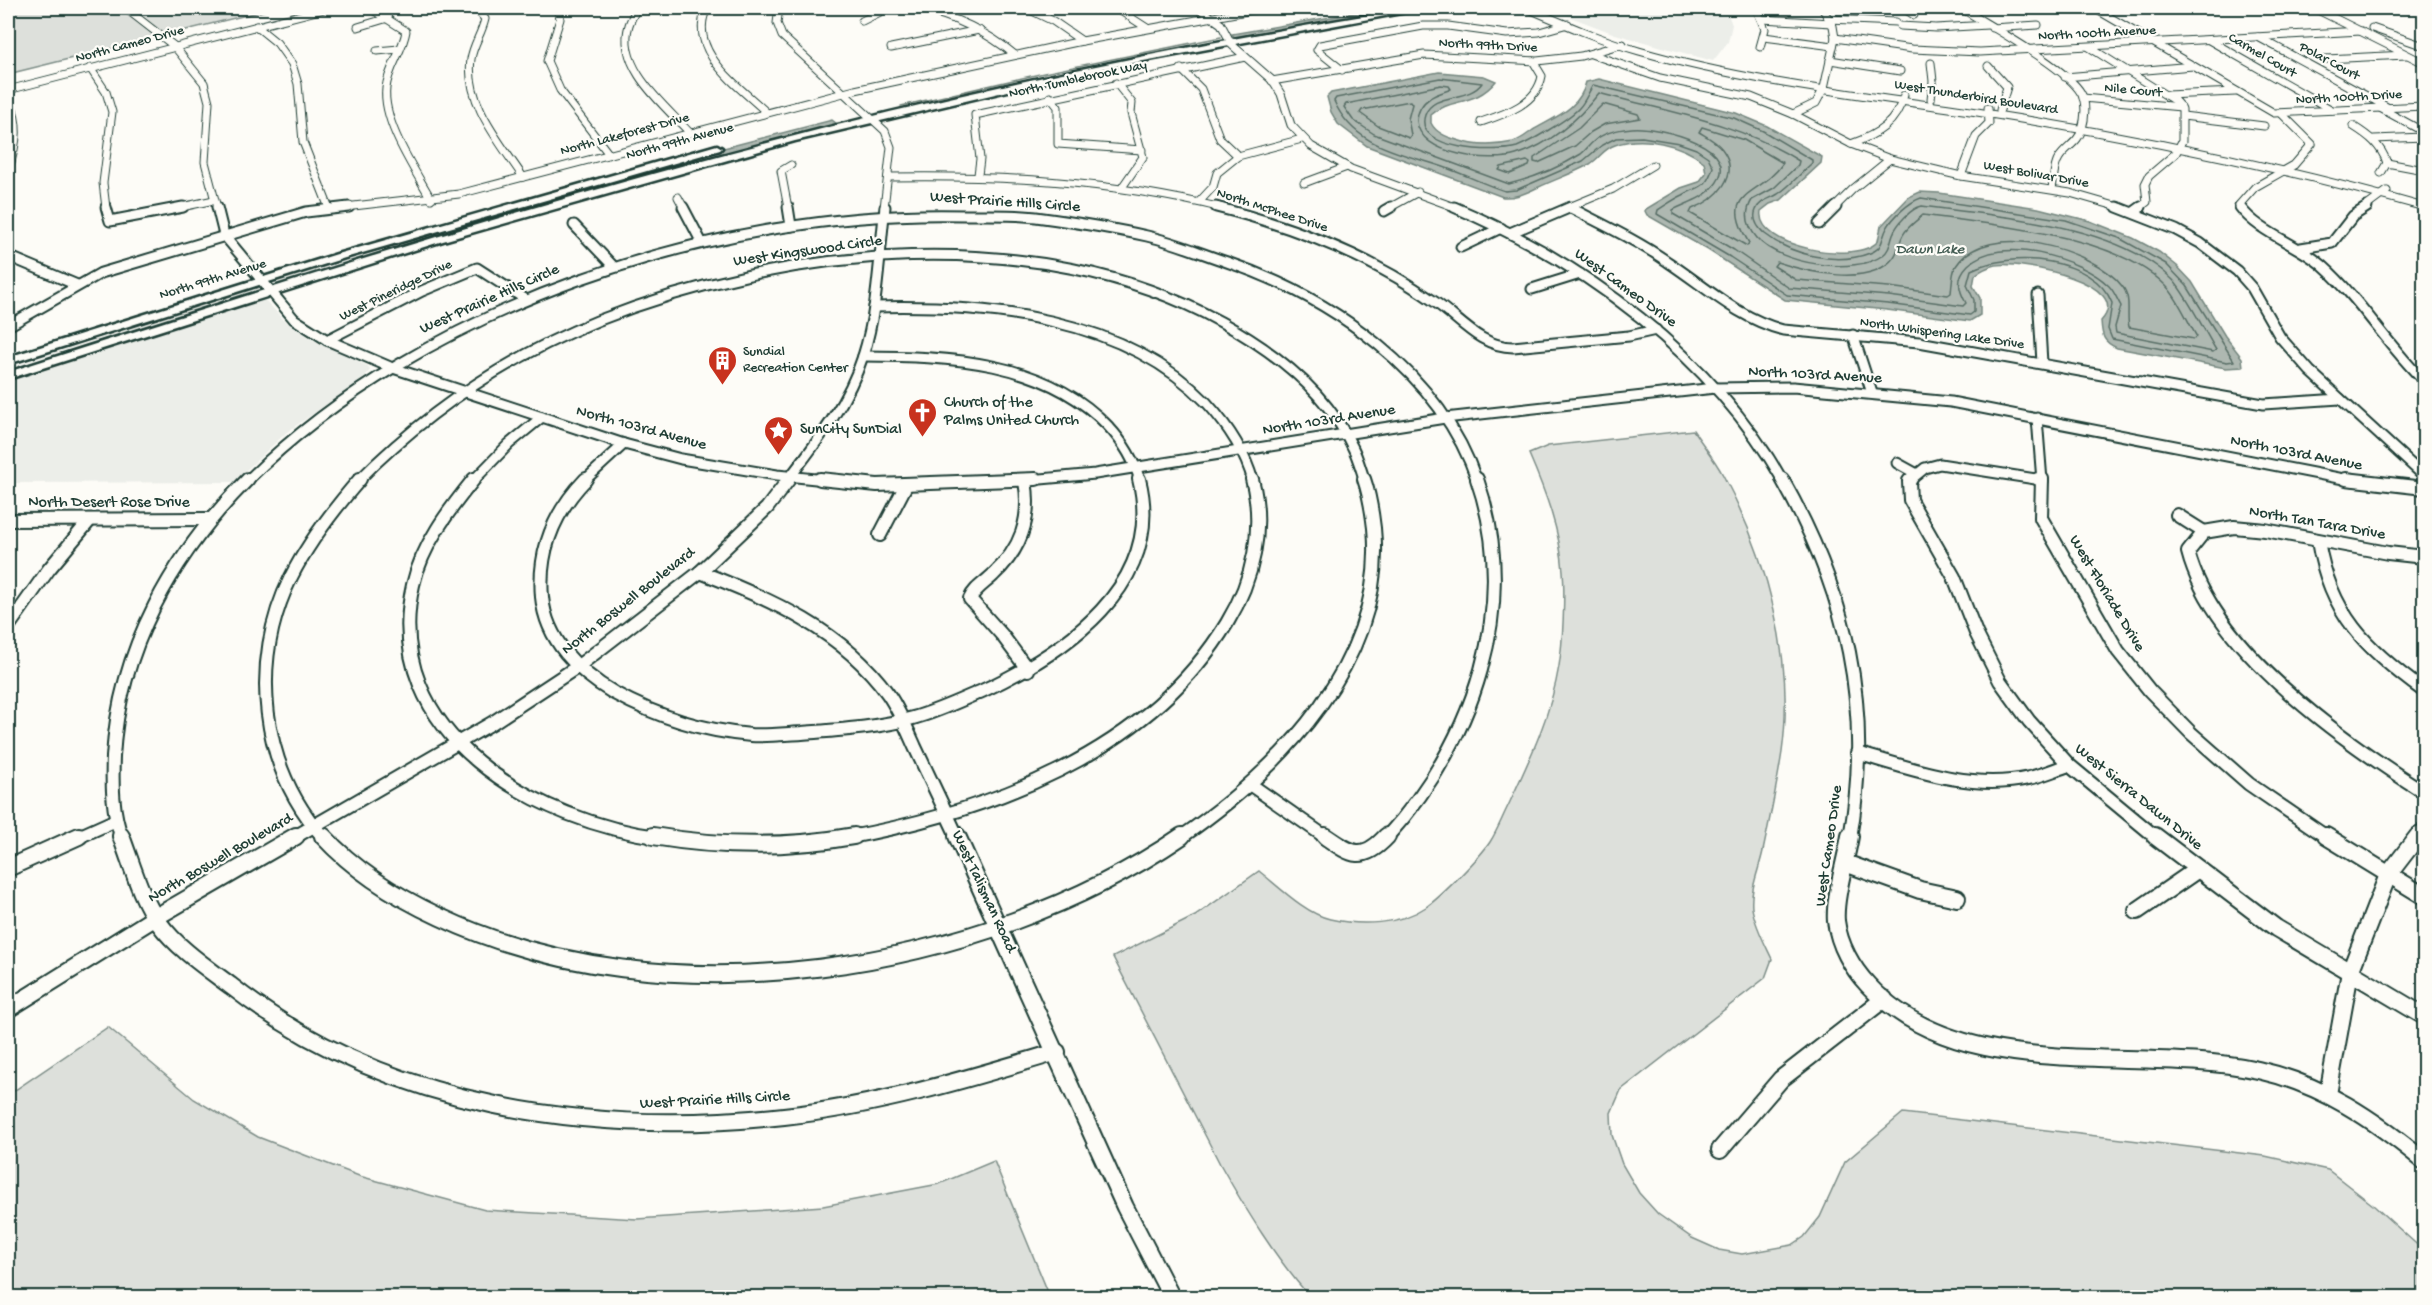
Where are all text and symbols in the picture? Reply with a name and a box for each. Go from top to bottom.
street label: North Cameo Drive [74,22,187,68]
street label: North 100th Avenue [2038,22,2157,46]
street label: Carmel Court [2225,30,2300,83]
street label: North 99th Drive [1438,35,1539,57]
street label: Polar Court [2295,38,2363,86]
street label: North Tumblebrook Way [1008,57,1149,103]
street label: West Thunderbird Boulevard [1893,77,2061,120]
street label: Nile Court [2103,80,2164,102]
street label: North 100th Drive [2295,87,2403,109]
street label: North Lakeforest Drive [559,109,692,160]
street label: North 99th Avenue [624,119,736,165]
street label: West Bolivar Drive [1982,157,2091,193]
street label: North McPhee Drive [1214,185,1330,237]
street label: West Prairie Hills Circle [929,188,1081,218]
street label: West Kingswood Circle [732,232,884,272]
water label: Dawn Lake [1896,241,1966,259]
street label: West Cameo Drive [1570,245,1681,333]
street label: North 99th Avenue [158,255,269,304]
street label: West Pineridge Drive [337,256,456,326]
street label: West Prairie Hills Circle [417,260,563,339]
street label: North Whispering Lake Drive [1859,314,2026,354]
building icon: Sundial Recreation Center [706,344,738,386]
place label: Sundial Recreation Center [743,344,849,377]
street label: North 103rd Avenue [1748,363,1883,389]
place label: Church of the Palms United Church [943,394,1079,431]
church icon: Church of the Palms United Church [907,396,939,438]
street label: North 103rd Avenue [1261,401,1397,441]
street label: North 103rd Avenue [574,402,709,456]
place icon: SunCity SunDial [763,414,795,456]
place label: SunCity SunDial [800,421,902,440]
street label: North 103rd Avenue [2228,432,2364,476]
street label: North Desert Rose Drive [28,494,191,513]
street label: North Tan Tara Drive [2247,503,2387,545]
street label: West Floriade Drive [2064,532,2149,656]
street label: North Boswell Boulevard [559,543,701,660]
street label: West Sierra Dawn Drive [2070,741,2206,856]
street label: West Cameo Drive [1812,783,1848,908]
street label: North Boswell Boulevard [145,809,298,908]
street label: West Talisman Road [946,828,1020,958]
street label: West Prairie Hills Circle [639,1088,791,1114]

